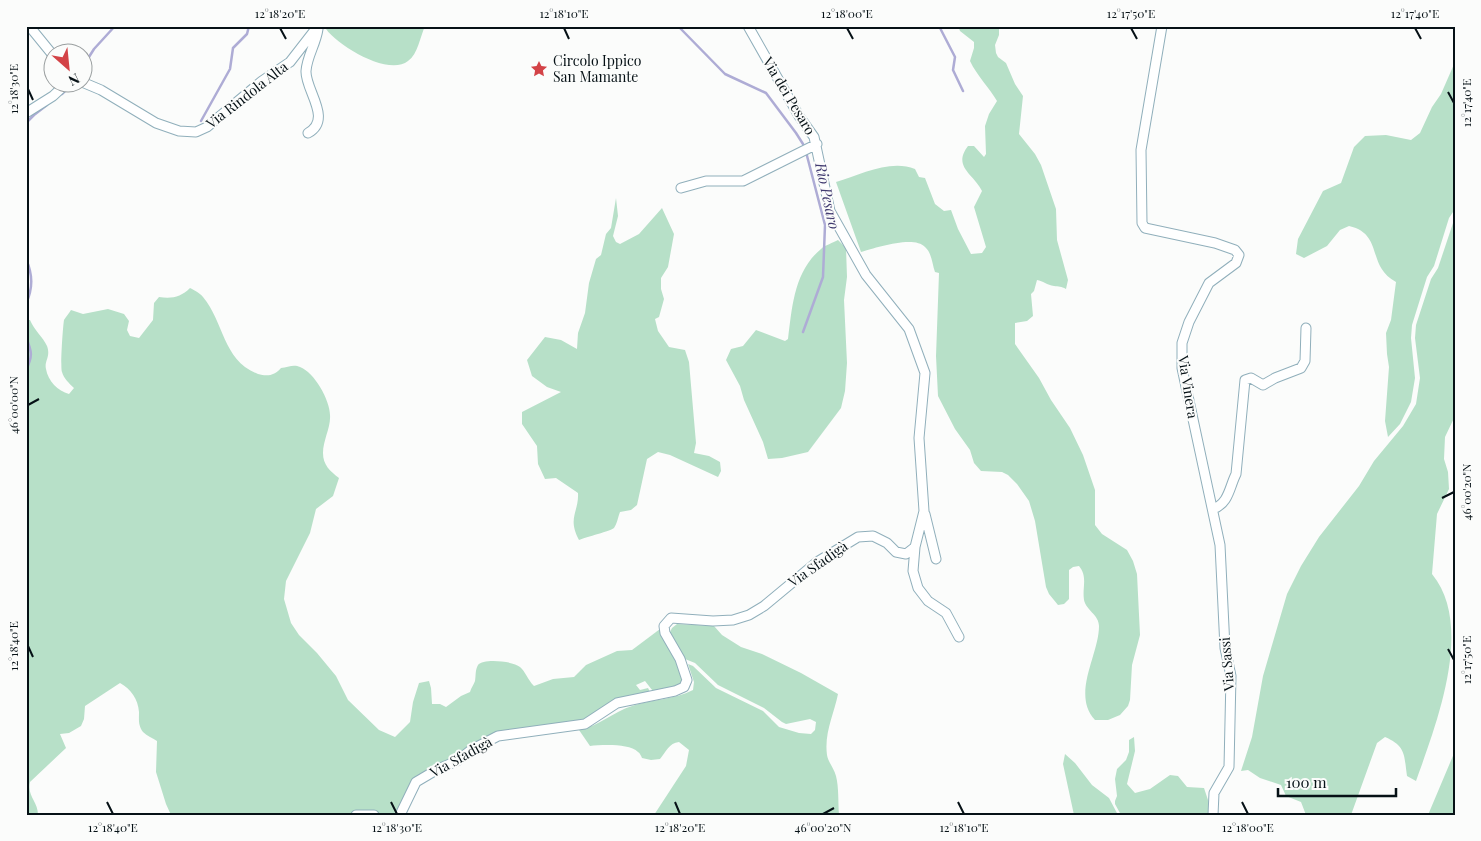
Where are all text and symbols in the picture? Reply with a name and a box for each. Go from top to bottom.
text: 12°18'20"E [255,5,305,21]
text: 12°18'10"E [539,5,589,21]
text: 12°18'00"E [821,5,873,21]
text: 12°17'50"E [1107,5,1155,21]
text: 12°17'40"E [1391,5,1439,21]
north arrow [42,42,92,92]
place label: Circolo Ippico San Mamante [553,51,642,86]
street label: Via dei Pesaro [758,52,820,138]
street label: Via Rindola Alta [201,57,291,133]
place icon: Circolo Ippico San Mamante [529,59,549,79]
text: 12°18'30"E [5,64,21,114]
text: N [65,69,83,91]
text: 12°17'40"E [1458,79,1474,127]
water label: Rio Pesaro [811,160,845,231]
street label: Via Vinera [1174,353,1203,420]
text: 46°00'00"N [5,375,21,434]
text: 46°00'20"N [1458,463,1474,520]
street label: Via Sfadigà [783,536,851,592]
text: 12°18'40"E [5,621,21,671]
street label: Via Sassi [1215,636,1238,693]
text: 12°17'50"E [1458,636,1474,684]
street label: Via Sfadigà [425,732,495,782]
scale bar [1278,766,1396,798]
text: 100 m [1286,772,1327,792]
text: 12°18'40"E [88,819,138,835]
text: 12°18'30"E [372,819,422,835]
text: 12°18'20"E [655,819,705,835]
text: 46°00'20"N [795,819,852,835]
text: 12°18'10"E [939,819,989,835]
text: 12°18'00"E [1222,819,1274,835]

